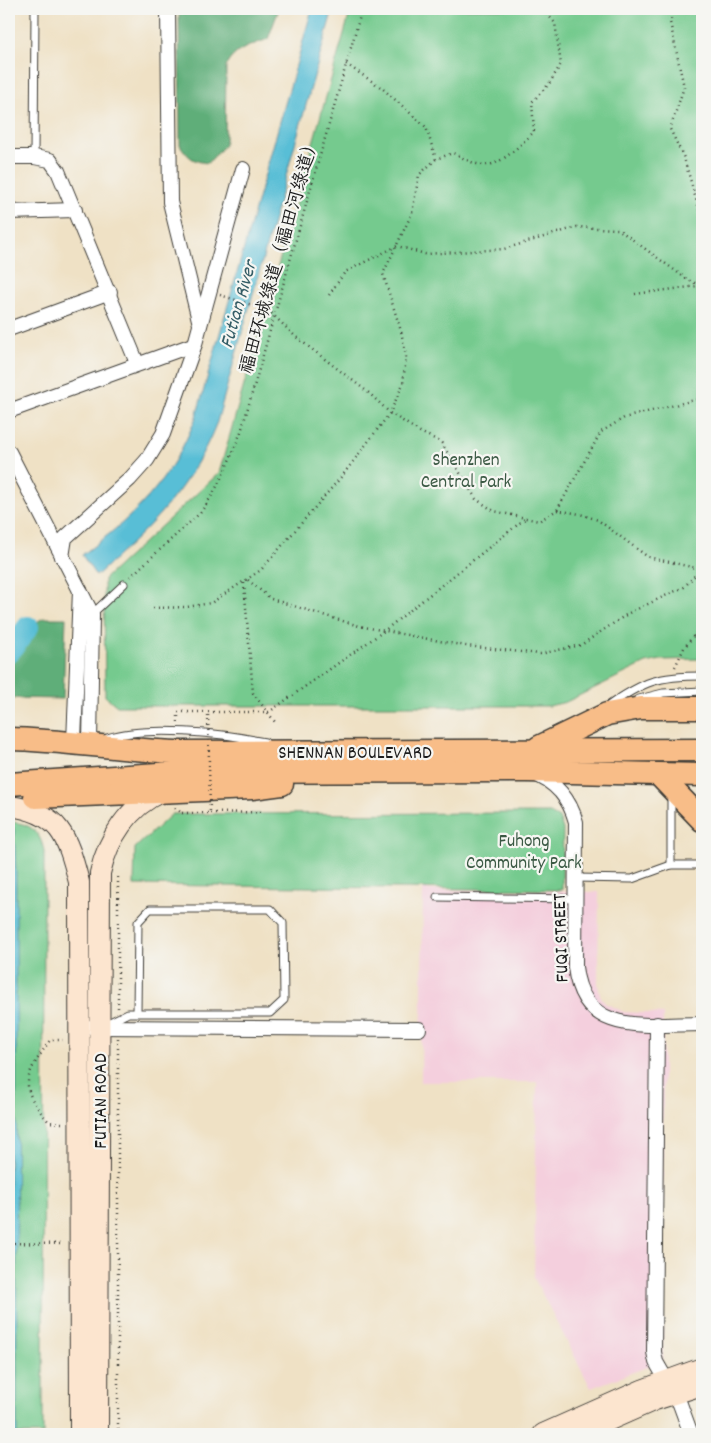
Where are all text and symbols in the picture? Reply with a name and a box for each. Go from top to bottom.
street label: 福田环城绿道（福田河绿道） [234,133,328,377]
water label: Futian River [214,255,266,352]
park label: Shenzhen Central Park [421,448,512,497]
street label: SHENNAN BOULEVARD [278,741,432,768]
park label: Fuhong Community Park [466,829,582,878]
street label: FUQI STREET [547,893,578,983]
street label: FUTIAN ROAD [89,1053,116,1149]

